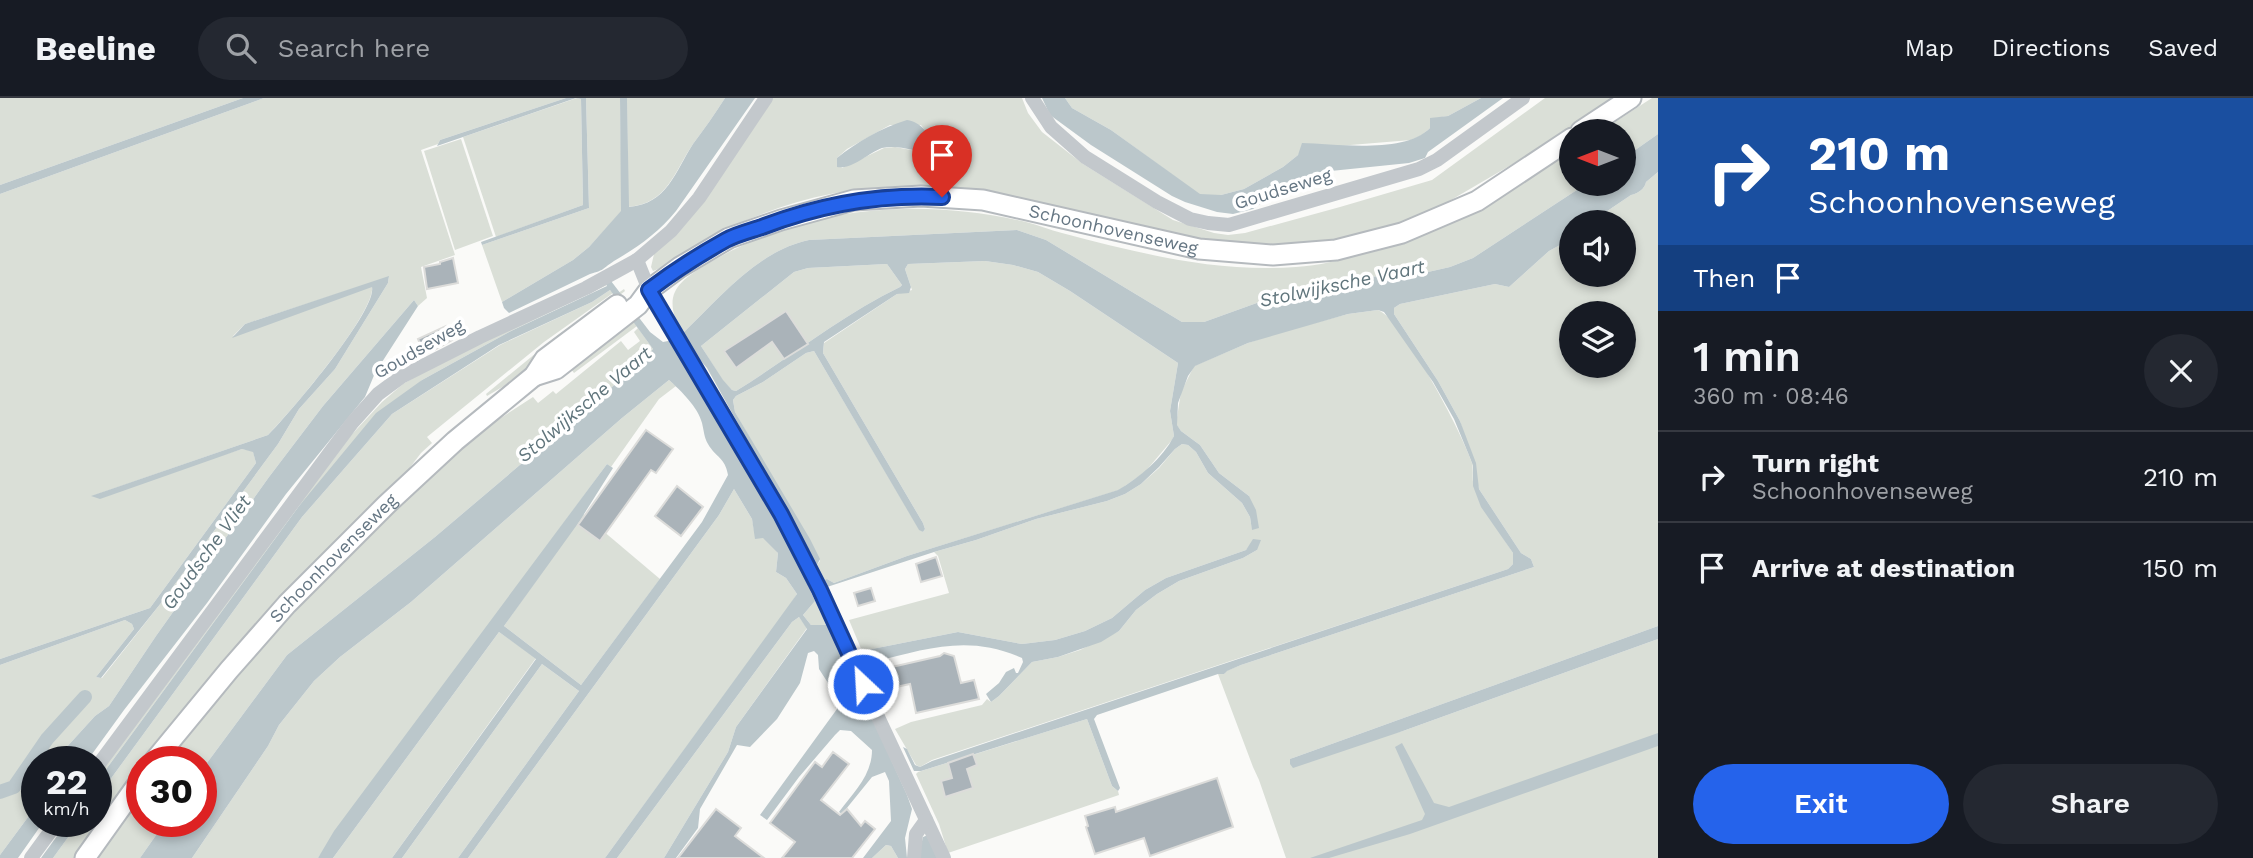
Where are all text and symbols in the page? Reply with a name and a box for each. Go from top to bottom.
search box [198,17,688,80]
text: Beeline [35,29,156,68]
icon: search [222,29,260,67]
text: Search here [278,33,430,63]
text: Map [1905,34,1954,62]
text: Directions [1992,34,2110,62]
text: Saved [2148,34,2218,62]
north arrow [1559,119,1636,196]
map controls [1559,119,1636,378]
text: 210 m [1808,124,1950,182]
pin [912,125,972,197]
icon: right [1693,126,1784,217]
icon: arrive [923,136,961,174]
street label: Goudseweg [1232,164,1334,213]
text: Schoonhovenseweg [1808,183,2115,221]
street label: Schoonhovenseweg [1027,200,1201,259]
button: sound [1559,210,1636,287]
water label: Stolwijksche Vaart [1257,255,1427,312]
icon: arrive [1769,259,1807,297]
text: Then [1693,263,1755,293]
button: layers [1559,301,1636,378]
street label: Goudseweg [370,314,468,383]
text: 1 min [1693,332,1801,381]
button: close [2144,334,2218,408]
water label: Stolwijksche Vaart [512,341,656,467]
text: 360 m · 08:46 [1693,383,1849,410]
text: Turn right [1752,448,1879,478]
icon: right [1693,458,1731,496]
text: 210 m [2143,462,2218,492]
text: Schoonhovenseweg [1752,478,1973,505]
street label: Schoonhovenseweg [265,489,402,627]
water label: Goudsche Vliet [157,490,256,614]
icon: arrive [1693,549,1731,587]
text: Arrive at destination [1752,553,2015,583]
text: 150 m [2143,553,2218,583]
position arrow [826,647,900,721]
speed limit sign: 30 [126,746,217,837]
text: 22 [46,761,87,803]
button: Exit [1693,764,1949,844]
button: Share [1963,764,2218,844]
text: km/h [43,798,90,819]

